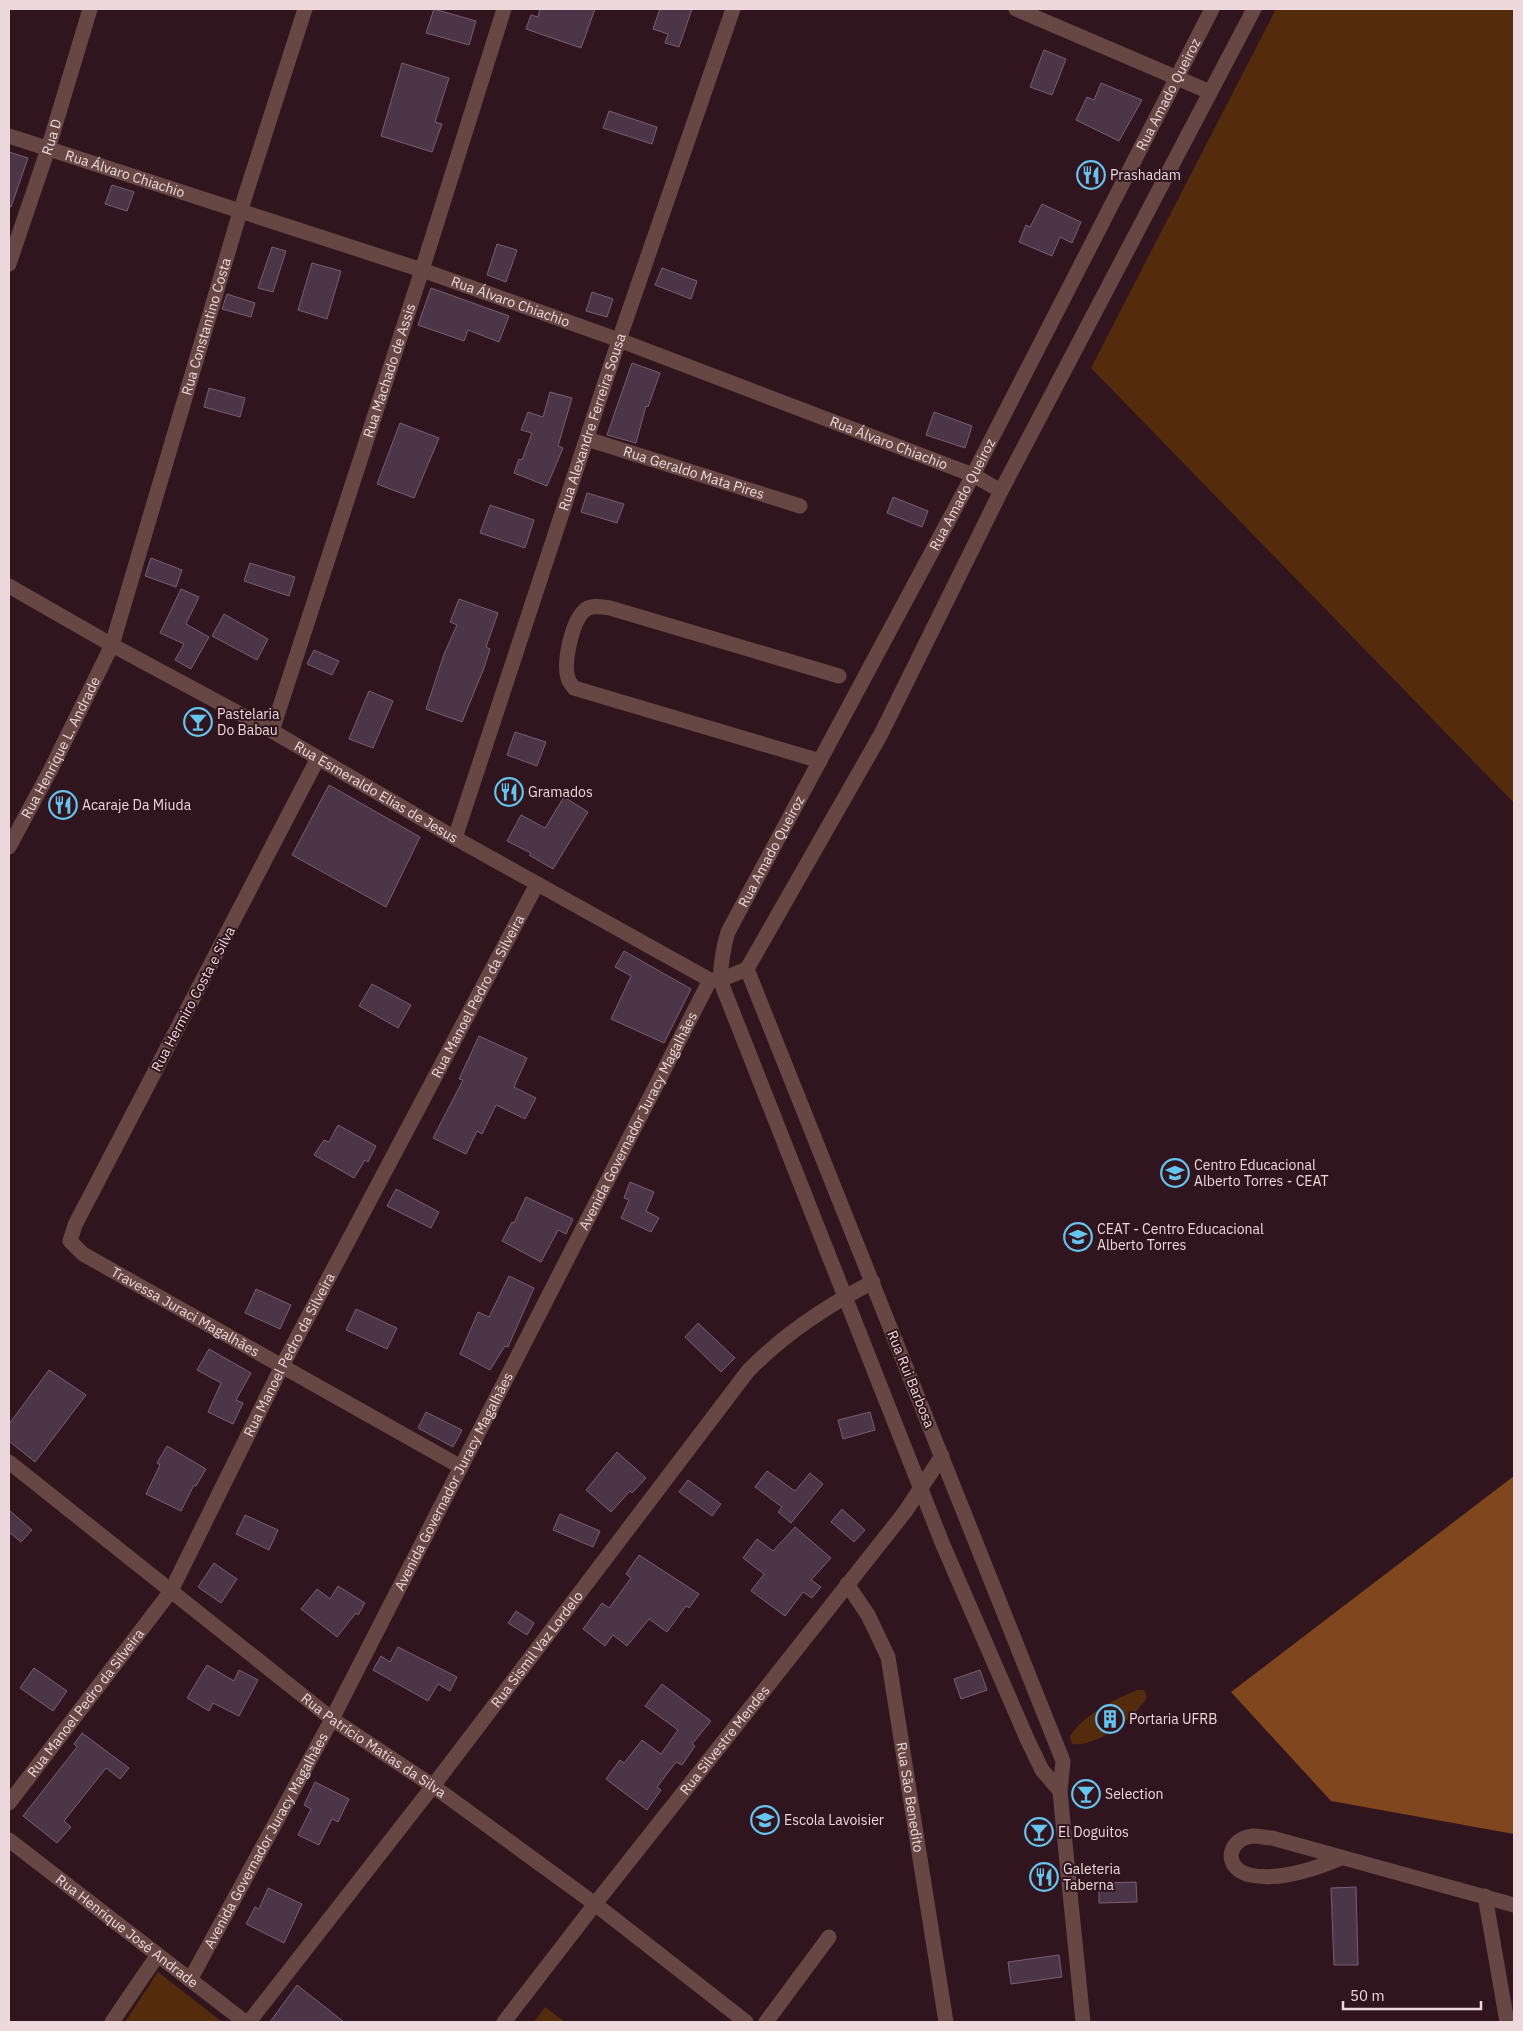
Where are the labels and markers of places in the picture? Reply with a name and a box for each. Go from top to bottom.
restaurant icon: Prashadam [1076,160,1106,190]
place label: Prashadam [1110,166,1181,184]
place label: Pastelaria Do Babau [217,705,280,739]
bar icon: Pastelaria Do Babau [183,707,213,737]
restaurant icon: Gramados [494,777,524,807]
place label: Gramados [528,783,593,801]
restaurant icon: Acaraje Da Miuda [48,790,78,820]
place label: Acaraje Da Miuda [82,796,192,814]
place label: Centro Educacional Alberto Torres - CEAT [1194,1156,1329,1190]
school or university icon: Centro Educacional Alberto Torres - CEAT [1160,1158,1190,1188]
place label: CEAT - Centro Educacional Alberto Torres [1097,1220,1264,1254]
school or university icon: CEAT - Centro Educacional Alberto Torres [1063,1222,1093,1252]
building icon: Portaria UFRB [1095,1704,1125,1734]
place label: Portaria UFRB [1129,1710,1217,1728]
bar icon: Selection [1071,1779,1101,1809]
place label: Selection [1105,1785,1164,1803]
school or university icon: Escola Lavoisier [750,1805,780,1835]
place label: Escola Lavoisier [784,1811,884,1829]
bar icon: El Doguitos [1024,1817,1054,1847]
place label: El Doguitos [1058,1823,1129,1841]
place label: Galeteria Taberna [1063,1860,1121,1894]
restaurant icon: Galeteria Taberna [1029,1862,1059,1892]

